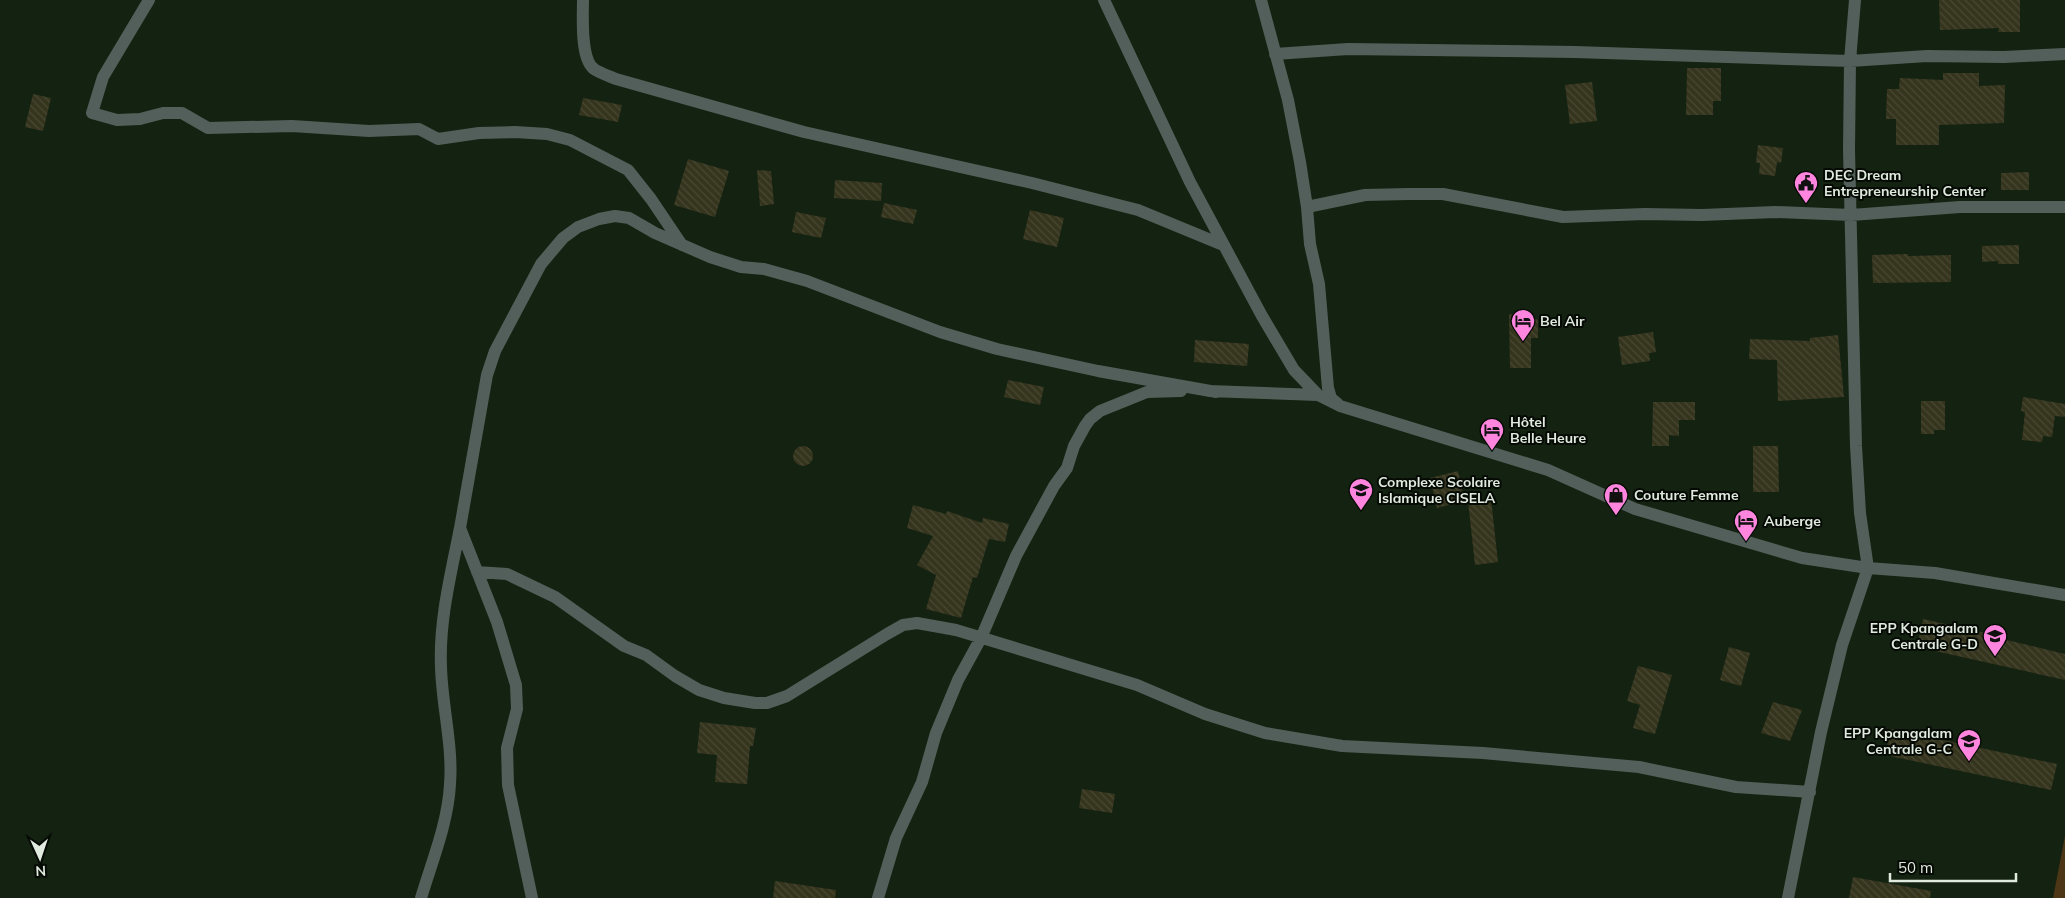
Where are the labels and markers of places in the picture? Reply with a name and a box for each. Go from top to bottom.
place label: DEC Dream Entrepreneurship Center [1824,166,1987,200]
public building icon: DEC Dream Entrepreneurship Center [1793,170,1819,204]
hotel icon: Bel Air [1510,308,1536,342]
place label: Bel Air [1540,312,1585,330]
place label: Hôtel Belle Heure [1510,413,1586,447]
hotel icon: Hôtel Belle Heure [1479,417,1505,451]
place label: Complexe Scolaire Islamique CISELA [1378,473,1501,507]
school or university icon: Complexe Scolaire Islamique CISELA [1348,477,1374,511]
shop icon: Couture Femme [1603,482,1629,516]
place label: Couture Femme [1634,486,1739,504]
hotel icon: Auberge [1733,508,1759,542]
place label: Auberge [1764,512,1821,530]
place label: EPP Kpangalam Centrale G-D [1870,619,1978,653]
school or university icon: EPP Kpangalam Centrale G-D [1982,623,2008,657]
place label: EPP Kpangalam Centrale G-C [1844,724,1952,758]
school or university icon: EPP Kpangalam Centrale G-C [1956,728,1982,762]

